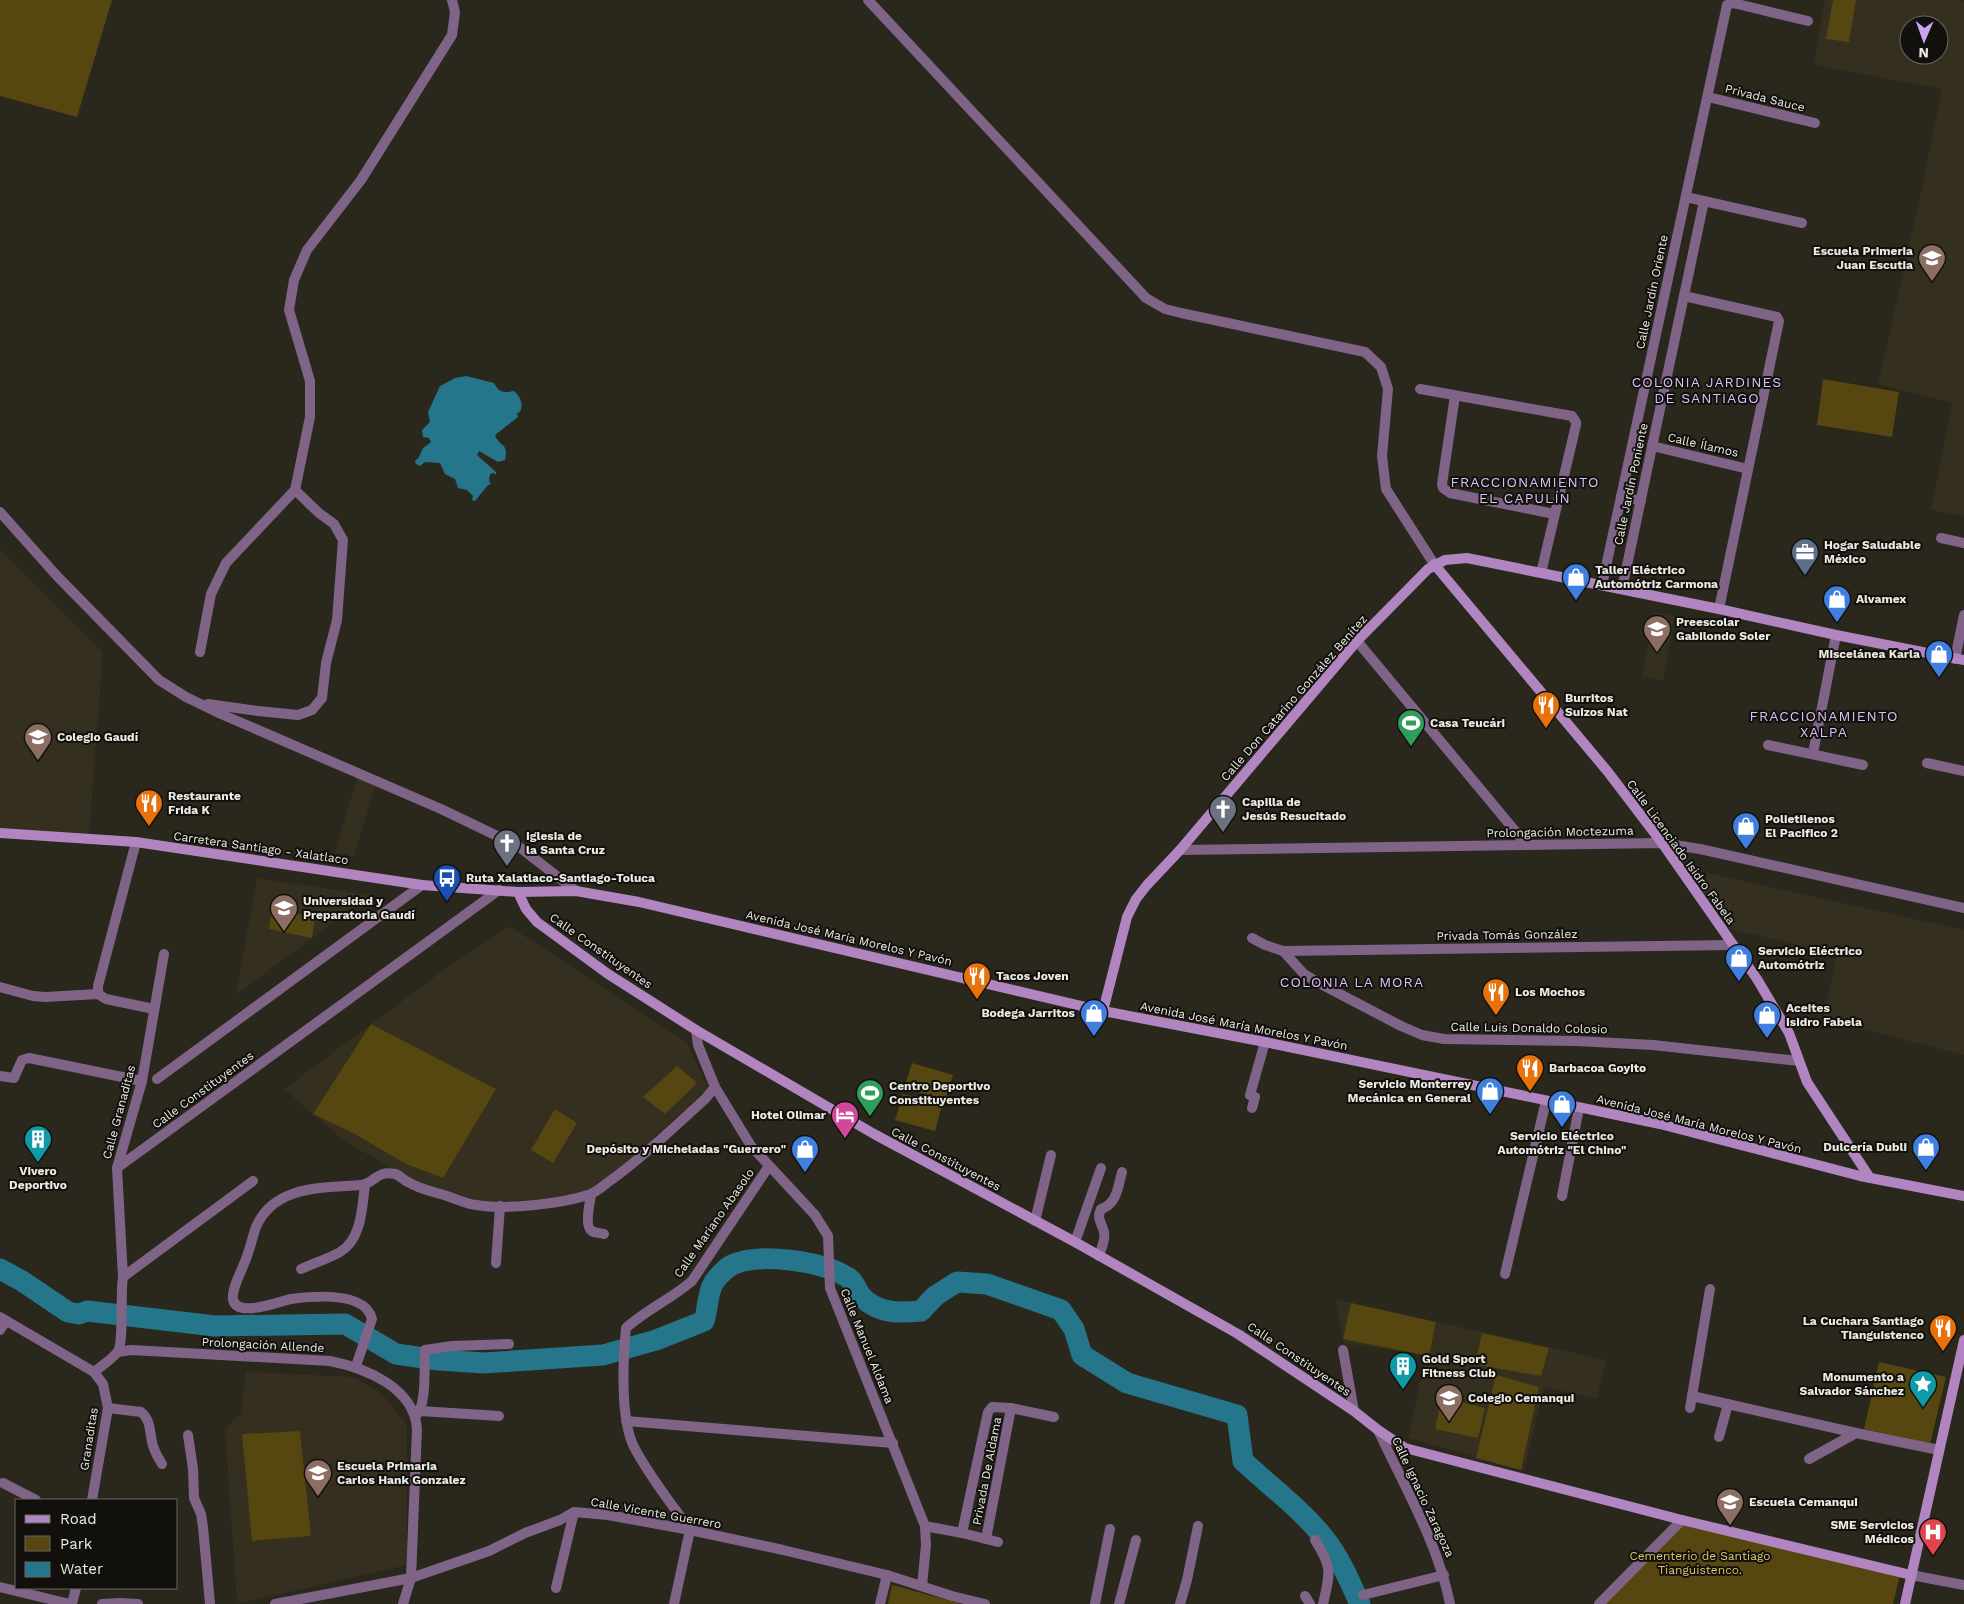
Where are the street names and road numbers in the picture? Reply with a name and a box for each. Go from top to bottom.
street label: Privada Sauce [1724,81,1806,115]
street label: Calle Jardín Oriente [1633,233,1671,351]
street label: Calle Jardín Poniente [1611,422,1651,546]
street label: Calle Ílamos [1666,430,1740,460]
street label: Calle Don Catarino González Benítez [1218,612,1370,784]
street label: Calle Licenciado Isidro Fabela [1624,777,1738,927]
street label: Prolongación Moctezuma [1486,824,1634,840]
street label: Carretera Santiago - Xalatlaco [173,829,349,867]
street label: Avenida José María Morelos Y Pavón [745,907,953,969]
street label: Calle Constituyentes [547,910,655,992]
street label: Privada Tomás González [1436,927,1578,943]
street label: Avenida José María Morelos Y Pavón [1139,999,1349,1053]
street label: Calle Luis Donaldo Colosio [1450,1020,1608,1036]
street label: Calle Constituyentes [150,1048,256,1132]
street label: Calle Granaditas [100,1063,138,1161]
street label: Avenida José María Morelos Y Pavón [1595,1092,1803,1156]
street label: Calle Constituyentes [889,1124,1003,1194]
street label: Calle Mariano Abasolo [671,1166,757,1280]
street label: Calle Manuel Aldama [837,1286,897,1406]
street label: Calle Constituyentes [1245,1319,1353,1399]
street label: Prolongación Allende [201,1335,325,1355]
street label: Granaditas [77,1407,101,1471]
street label: Privada De Aldama [970,1416,1004,1526]
street label: Calle Ignacio Zaragoza [1389,1435,1457,1560]
street label: Calle Vicente Guerrero [590,1495,722,1531]

